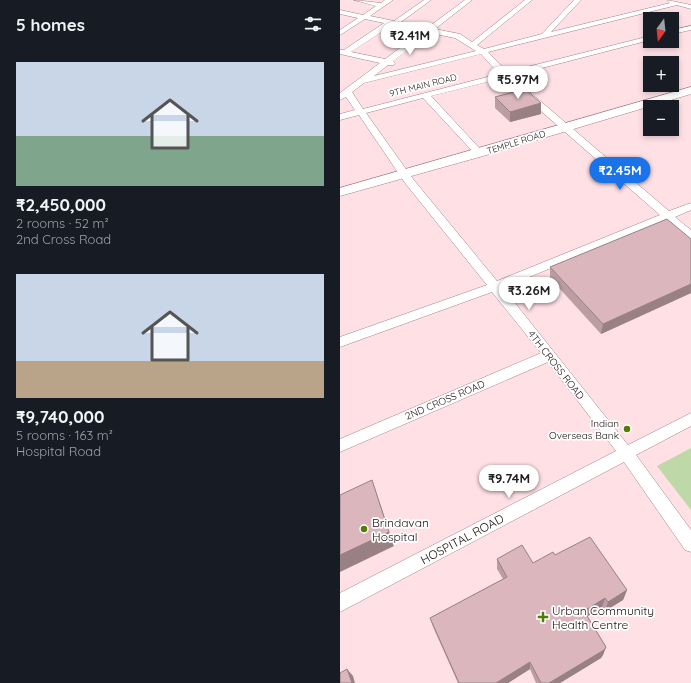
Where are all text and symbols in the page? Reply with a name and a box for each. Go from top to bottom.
north arrow [643,12,679,48]
map controls [643,12,679,136]
icon: filters [302,13,324,35]
text: 5 homes [16,14,85,35]
pin: ₹2.41M [377,22,443,56]
text: ₹2.41M [390,27,430,43]
button: + [643,56,679,92]
pin: ₹5.97M [485,66,551,100]
street label: 9TH MAIN ROAD [388,71,458,99]
text: ₹5.97M [497,71,539,87]
icon: home [134,88,206,160]
button: − [643,100,679,136]
street label: TEMPLE ROAD [485,128,547,156]
pin: ₹2.45M [587,157,653,191]
text: ₹2.45M [598,162,642,178]
text: ₹2,450,000 [16,194,106,215]
text: 2 rooms · 52 m² [16,215,109,231]
text: 2nd Cross Road [16,231,111,247]
pin: ₹3.26M [496,277,562,311]
text: ₹3.26M [508,282,550,298]
icon: home [134,300,206,372]
street label: 4TH CROSS ROAD [525,328,587,402]
street label: 2ND CROSS ROAD [403,377,487,423]
text: ₹9,740,000 [16,406,104,427]
place label: Indian Overseas Bank [549,417,619,442]
marker: Indian Overseas Bank [622,424,632,434]
text: 5 rooms · 163 m² [16,427,113,443]
text: Hospital Road [16,443,101,459]
pin: ₹9.74M [476,465,542,499]
text: ₹9.74M [488,470,530,486]
street label: HOSPITAL ROAD [418,511,507,567]
place label: Brindavan Hospital [372,515,429,544]
marker: Brindavan Hospital [359,524,369,534]
place label: Urban Community Health Centre [552,603,654,632]
marker: Urban Community Health Centre [537,611,549,623]

